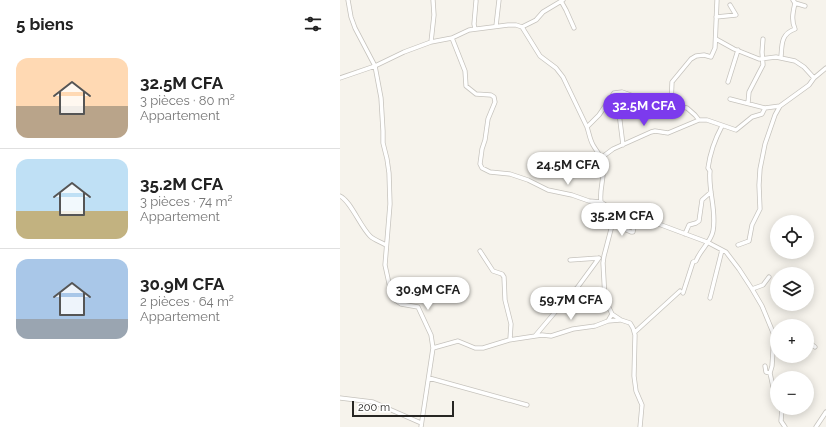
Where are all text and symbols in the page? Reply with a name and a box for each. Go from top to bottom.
icon: filters [302,13,324,35]
text: 5 biens [16,14,73,34]
text: 32.5M CFA [140,73,223,93]
icon: home [48,74,96,122]
text: 3 pièces · 80 m² [140,93,235,108]
pin: 32.5M CFA [598,93,690,127]
text: 32.5M CFA [612,98,676,113]
text: Appartement [140,108,220,123]
pin: 24.5M CFA [522,152,614,186]
text: 24.5M CFA [536,157,600,172]
text: 35.2M CFA [140,174,223,194]
icon: home [48,175,96,223]
text: 3 pièces · 74 m² [140,194,233,209]
pin: 35.2M CFA [576,203,668,237]
text: 35.2M CFA [590,208,654,223]
text: Appartement [140,209,220,224]
map controls [770,215,814,415]
button: locate [770,215,814,259]
button: layers [770,267,814,311]
text: 30.9M CFA [140,274,225,294]
icon: home [48,275,96,323]
pin: 30.9M CFA [382,277,474,311]
text: 30.9M CFA [396,282,460,297]
pin: 59.7M CFA [525,287,617,321]
text: 59.7M CFA [539,292,603,307]
text: 2 pièces · 64 m² [140,294,234,309]
text: Appartement [140,309,220,324]
button: + [770,319,814,363]
button: − [770,371,814,415]
scale bar [352,399,454,418]
text: 200 m [358,401,390,414]

